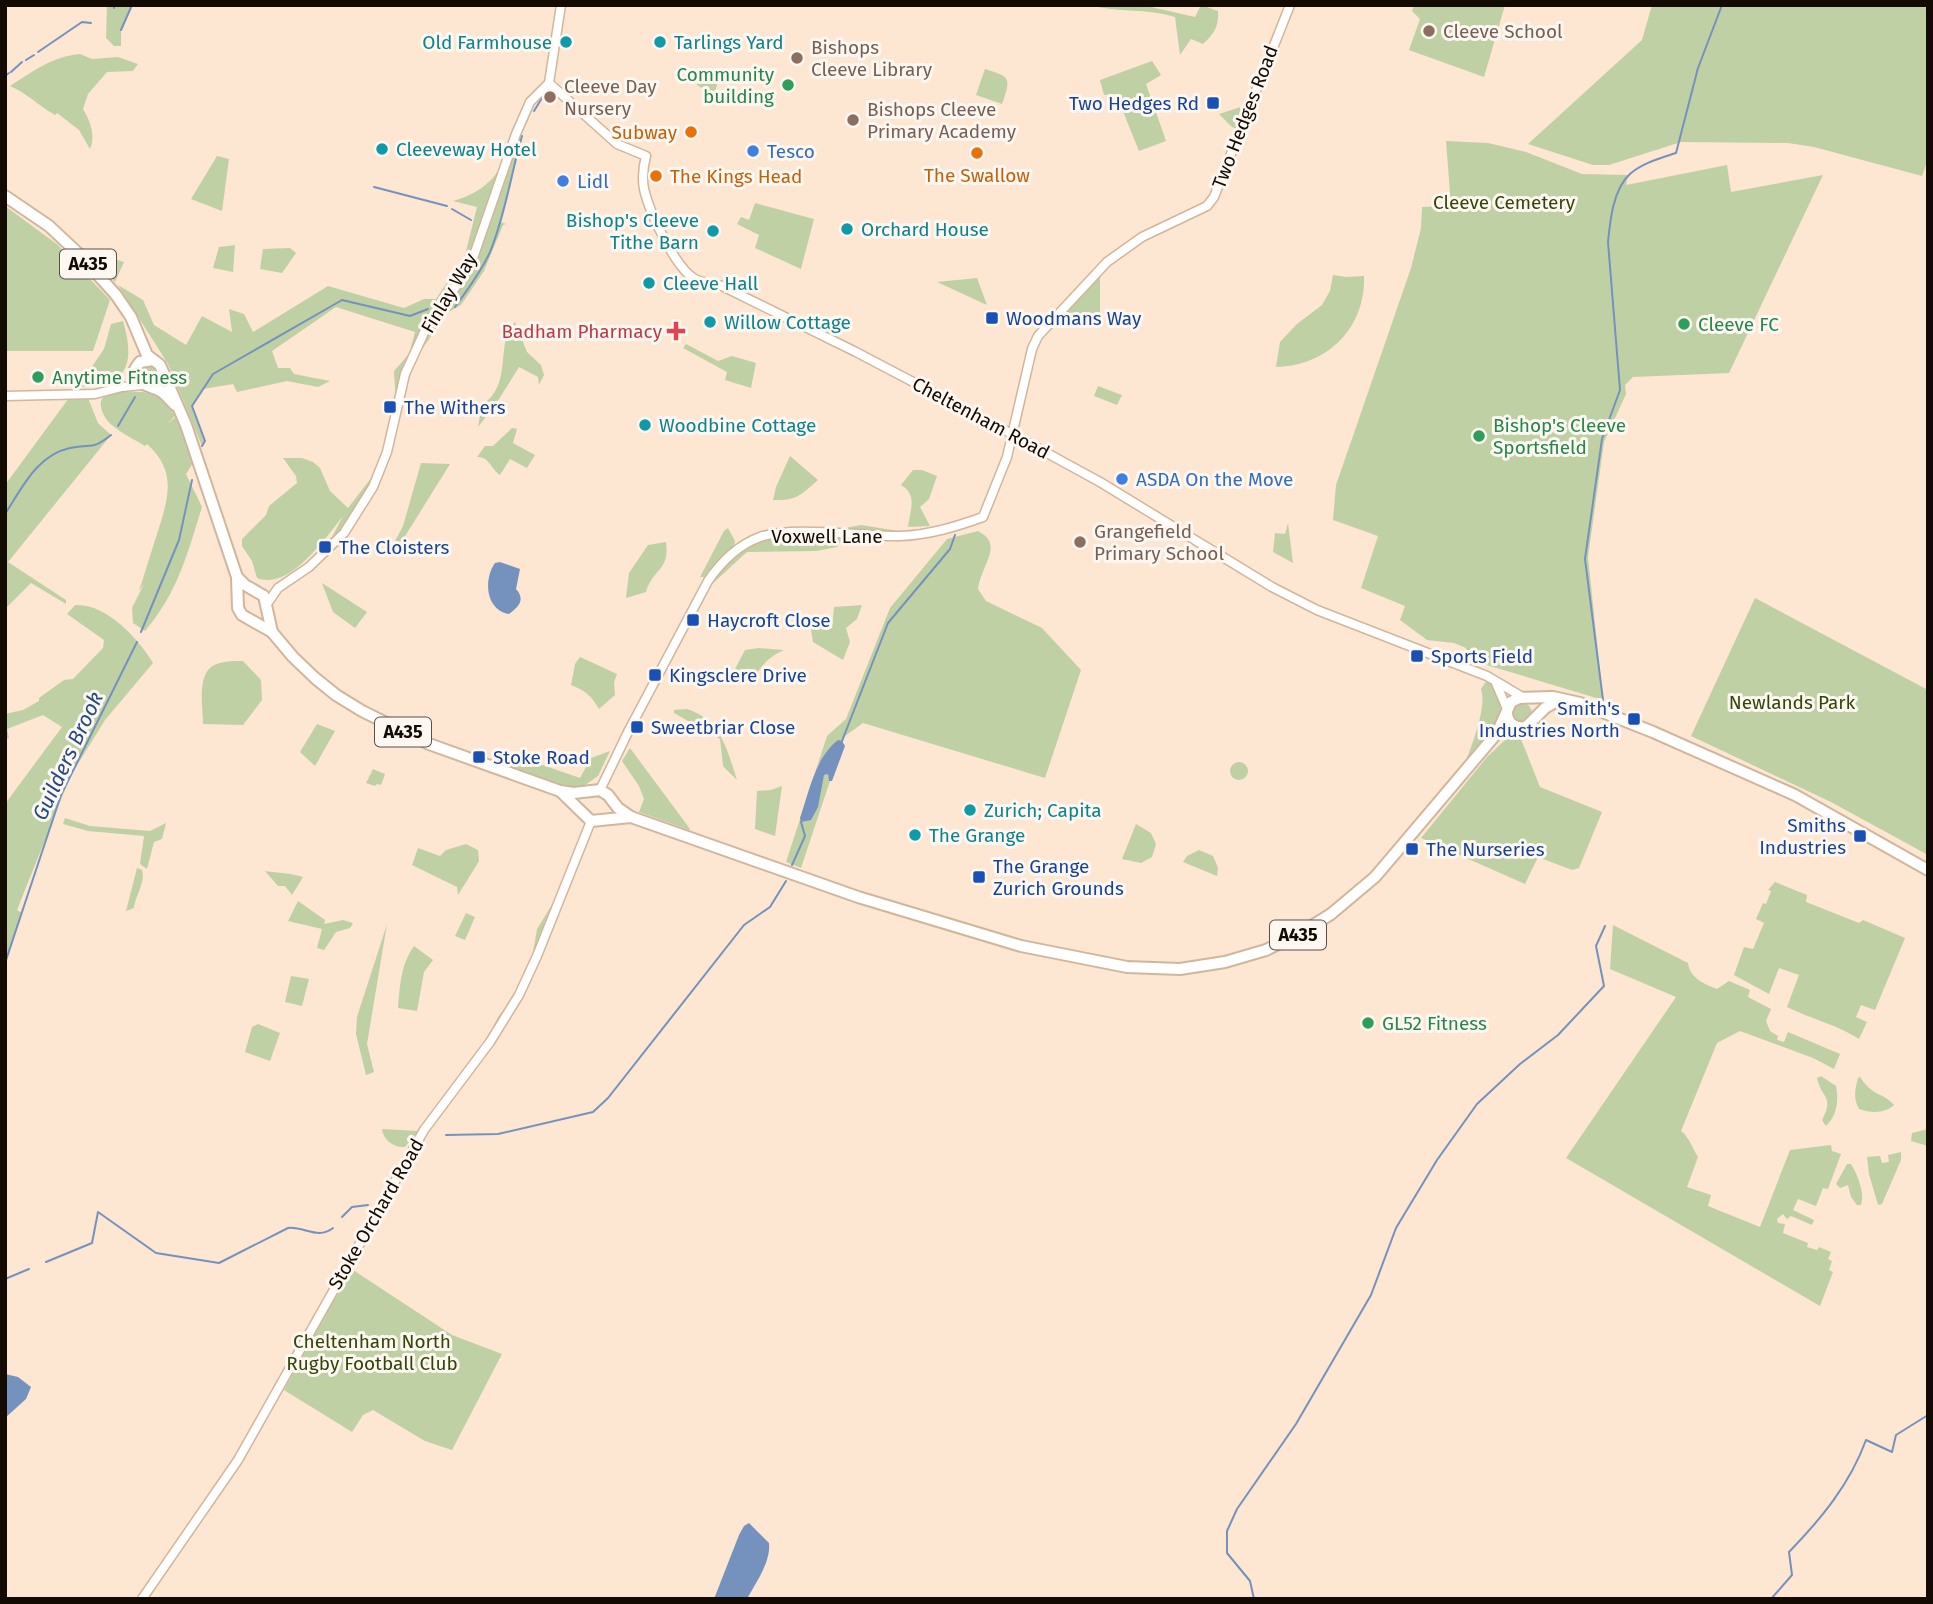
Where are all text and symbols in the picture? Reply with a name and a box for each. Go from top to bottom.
place label: Cleeve School [1443,20,1563,43]
marker: Cleeve School [1421,23,1437,39]
place label: Old Farmhouse [422,31,552,54]
place label: Tarlings Yard [674,31,784,54]
marker: Old Farmhouse [558,34,574,50]
marker: Tarlings Yard [652,34,668,50]
place label: Bishops Cleeve Library [811,36,933,81]
street label: Two Hedges Road [1207,42,1283,192]
marker: Bishops Cleeve Library [789,50,805,66]
place label: Community building [676,63,775,108]
place label: Cleeve Day Nursery [564,75,657,120]
marker: Community building [780,77,796,93]
marker: Cleeve Day Nursery [542,89,558,105]
place label: Two Hedges Rd [1069,92,1199,115]
marker: Two Hedges Rd [1205,95,1221,111]
place label: Bishops Cleeve Primary Academy [867,98,1017,143]
marker: Bishops Cleeve Primary Academy [845,112,861,128]
place label: Subway [612,121,678,144]
marker: Subway [683,124,699,140]
place label: Cleeveway Hotel [396,138,537,161]
place label: Tesco [767,140,815,163]
marker: Cleeveway Hotel [374,141,390,157]
marker: Tesco [745,143,761,159]
marker: The Swallow [969,145,985,161]
place label: The Swallow [924,164,1030,187]
place label: The Kings Head [670,165,802,188]
marker: The Kings Head [648,168,664,184]
place label: Lidl [577,170,609,193]
marker: Lidl [555,173,571,189]
park label: Cleeve Cemetery [1433,191,1576,214]
place label: Bishop's Cleeve Tithe Barn [566,209,699,254]
place label: Orchard House [861,218,989,241]
marker: Orchard House [839,221,855,237]
marker: Bishop's Cleeve Tithe Barn [705,223,721,239]
street label: Finlay Way [416,248,482,337]
road number: A435 [60,250,116,278]
place label: Cleeve Hall [663,272,759,295]
marker: Cleeve Hall [641,275,657,291]
place label: Woodmans Way [1006,307,1142,330]
marker: Woodmans Way [984,310,1000,326]
place label: Willow Cottage [724,311,851,334]
place label: Cleeve FC [1698,313,1779,336]
marker: Willow Cottage [702,314,718,330]
marker: Cleeve FC [1676,316,1692,332]
place label: Badham Pharmacy [501,320,663,343]
marker: Badham Pharmacy [668,323,684,339]
place label: Anytime Fitness [52,366,187,389]
marker: Anytime Fitness [30,369,46,385]
street label: Cheltenham Road [908,372,1054,464]
place label: The Withers [404,396,506,419]
marker: The Withers [382,399,398,415]
place label: Woodbine Cottage [659,414,816,437]
place label: Bishop's Cleeve Sportsfield [1493,414,1626,459]
marker: Woodbine Cottage [637,417,653,433]
marker: Bishop's Cleeve Sportsfield [1471,428,1487,444]
place label: ASDA On the Move [1136,468,1293,491]
marker: ASDA On the Move [1114,471,1130,487]
place label: Grangefield Primary School [1094,520,1224,565]
street label: Voxwell Lane [771,525,883,548]
marker: Grangefield Primary School [1072,534,1088,550]
place label: The Cloisters [339,536,450,559]
marker: The Cloisters [317,539,333,555]
place label: Haycroft Close [707,609,831,632]
marker: Haycroft Close [685,612,701,628]
place label: Sports Field [1431,645,1533,668]
marker: Sports Field [1409,648,1425,664]
place label: Kingsclere Drive [669,664,807,687]
marker: Kingsclere Drive [647,667,663,683]
water label: Guilders Brook [27,688,109,824]
park label: Newlands Park [1729,691,1856,714]
place label: Smith's Industries North [1479,697,1620,742]
marker: Smith's Industries North [1626,711,1642,727]
place label: Sweetbriar Close [651,716,795,739]
road number: A435 [375,718,431,746]
marker: Sweetbriar Close [629,719,645,735]
place label: Stoke Road [493,746,590,769]
marker: Stoke Road [471,749,487,765]
place label: Zurich; Capita [984,799,1102,822]
marker: Zurich; Capita [962,802,978,818]
place label: Smiths Industries [1759,814,1846,859]
place label: The Grange [929,824,1025,847]
marker: The Grange [907,827,923,843]
marker: Smiths Industries [1852,828,1868,844]
place label: The Nurseries [1426,838,1545,861]
marker: The Nurseries [1404,841,1420,857]
place label: The Grange Zurich Grounds [993,855,1124,900]
marker: The Grange Zurich Grounds [971,869,987,885]
road number: A435 [1270,920,1326,950]
place label: GL52 Fitness [1382,1012,1487,1035]
marker: GL52 Fitness [1360,1015,1376,1031]
street label: Stoke Orchard Road [323,1134,429,1294]
park label: Cheltenham North Rugby Football Club [286,1330,458,1375]

